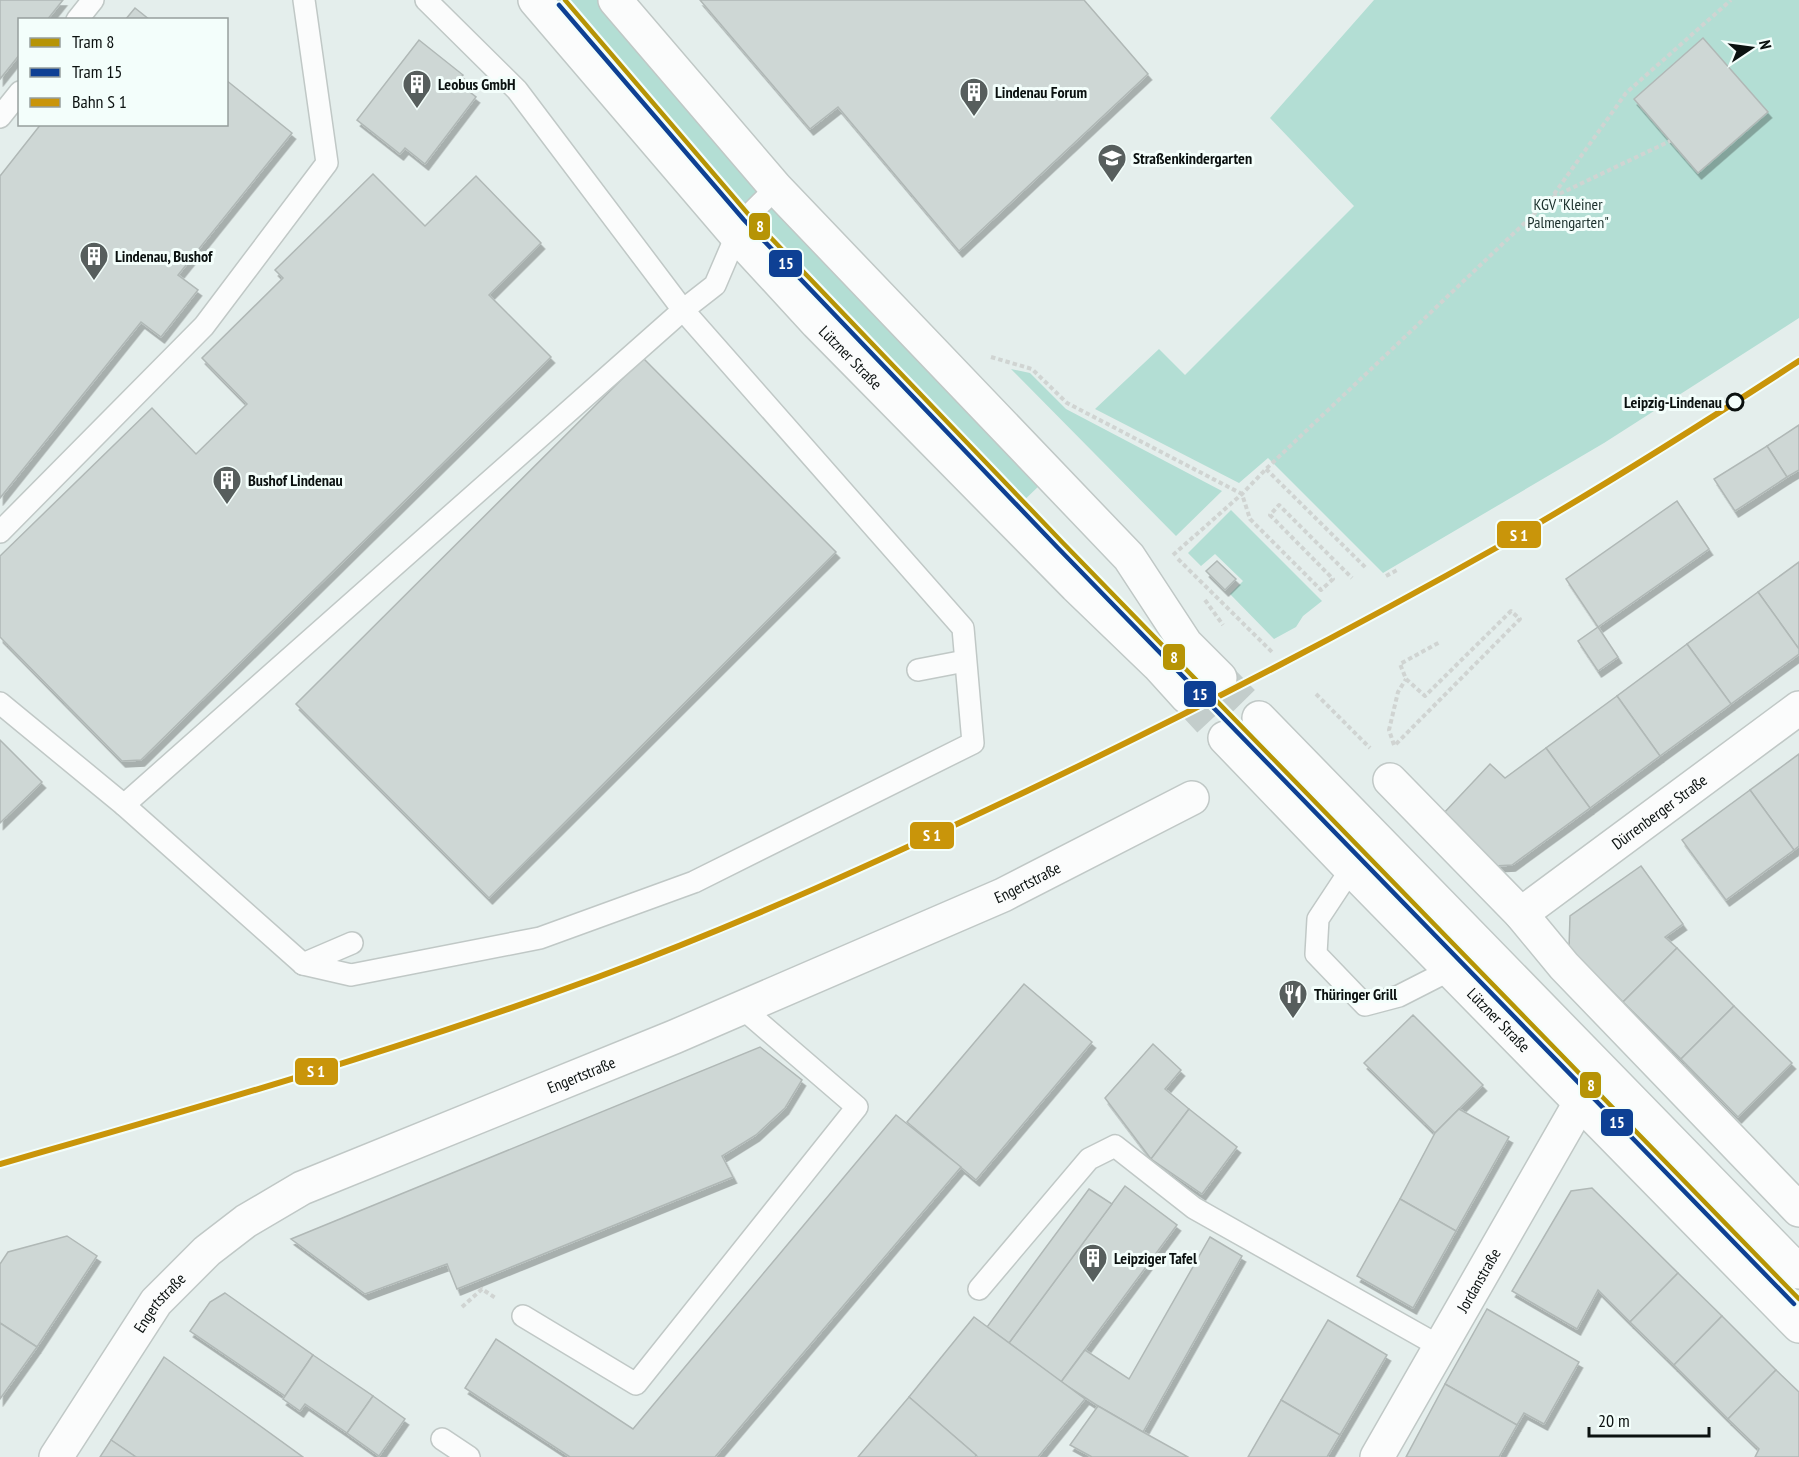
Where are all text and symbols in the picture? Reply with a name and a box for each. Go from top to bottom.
legend [18,18,228,126]
north arrow [1721,18,1781,78]
text: Tram 8 [72,30,114,53]
text: N [1755,38,1776,51]
text: Tram 15 [72,60,122,83]
building icon: Leobus GmbH [401,68,433,110]
place label: Leobus GmbH [438,74,516,94]
building icon: Lindenau Forum [958,76,990,118]
place label: Lindenau Forum [995,82,1087,102]
text: Bahn S 1 [72,90,127,113]
school or university icon: Straßenkindergarten [1096,142,1128,184]
place label: Straßenkindergarten [1133,148,1252,168]
park label: KGV "Kleiner Palmengarten" [1527,194,1609,232]
line badge: 8 [748,212,771,241]
text: 8 [756,216,764,236]
building icon: Lindenau, Bushof [78,240,110,282]
place label: Lindenau, Bushof [115,246,213,266]
line badge: 15 [768,249,803,278]
text: 15 [778,253,794,273]
street label: Lützner Straße [815,321,887,393]
place label: Leipzig-Lindenau [1624,392,1722,412]
marker: Leipzig-Lindenau [1726,393,1744,411]
building icon: Bushof Lindenau [211,464,243,506]
place label: Bushof Lindenau [248,470,343,490]
line badge: S 1 [1496,520,1542,549]
text: S 1 [1510,525,1528,545]
line badge: 8 [1162,643,1186,671]
text: 8 [1170,647,1178,667]
line badge: 15 [1183,680,1217,708]
text: 15 [1192,684,1208,704]
street label: Dürrenberger Straße [1608,770,1711,853]
line badge: S 1 [909,821,955,850]
text: S 1 [923,825,941,845]
street label: Engertstraße [991,857,1064,908]
restaurant icon: Thüringer Grill [1277,978,1309,1020]
place label: Thüringer Grill [1314,984,1397,1004]
street label: Lützner Straße [1463,984,1535,1056]
street label: Engertstraße [544,1052,618,1097]
line badge: S 1 [294,1057,339,1086]
text: S 1 [307,1061,325,1081]
line badge: 8 [1579,1071,1602,1099]
text: 8 [1587,1075,1595,1095]
line badge: 15 [1600,1108,1634,1137]
text: 15 [1609,1112,1625,1132]
building icon: Leipziger Tafel [1077,1242,1109,1284]
street label: Jordanstraße [1452,1244,1505,1316]
place label: Leipziger Tafel [1114,1248,1197,1268]
street label: Engertstraße [129,1268,190,1336]
scale bar [1589,1400,1709,1438]
text: 20 m [1598,1409,1630,1432]

